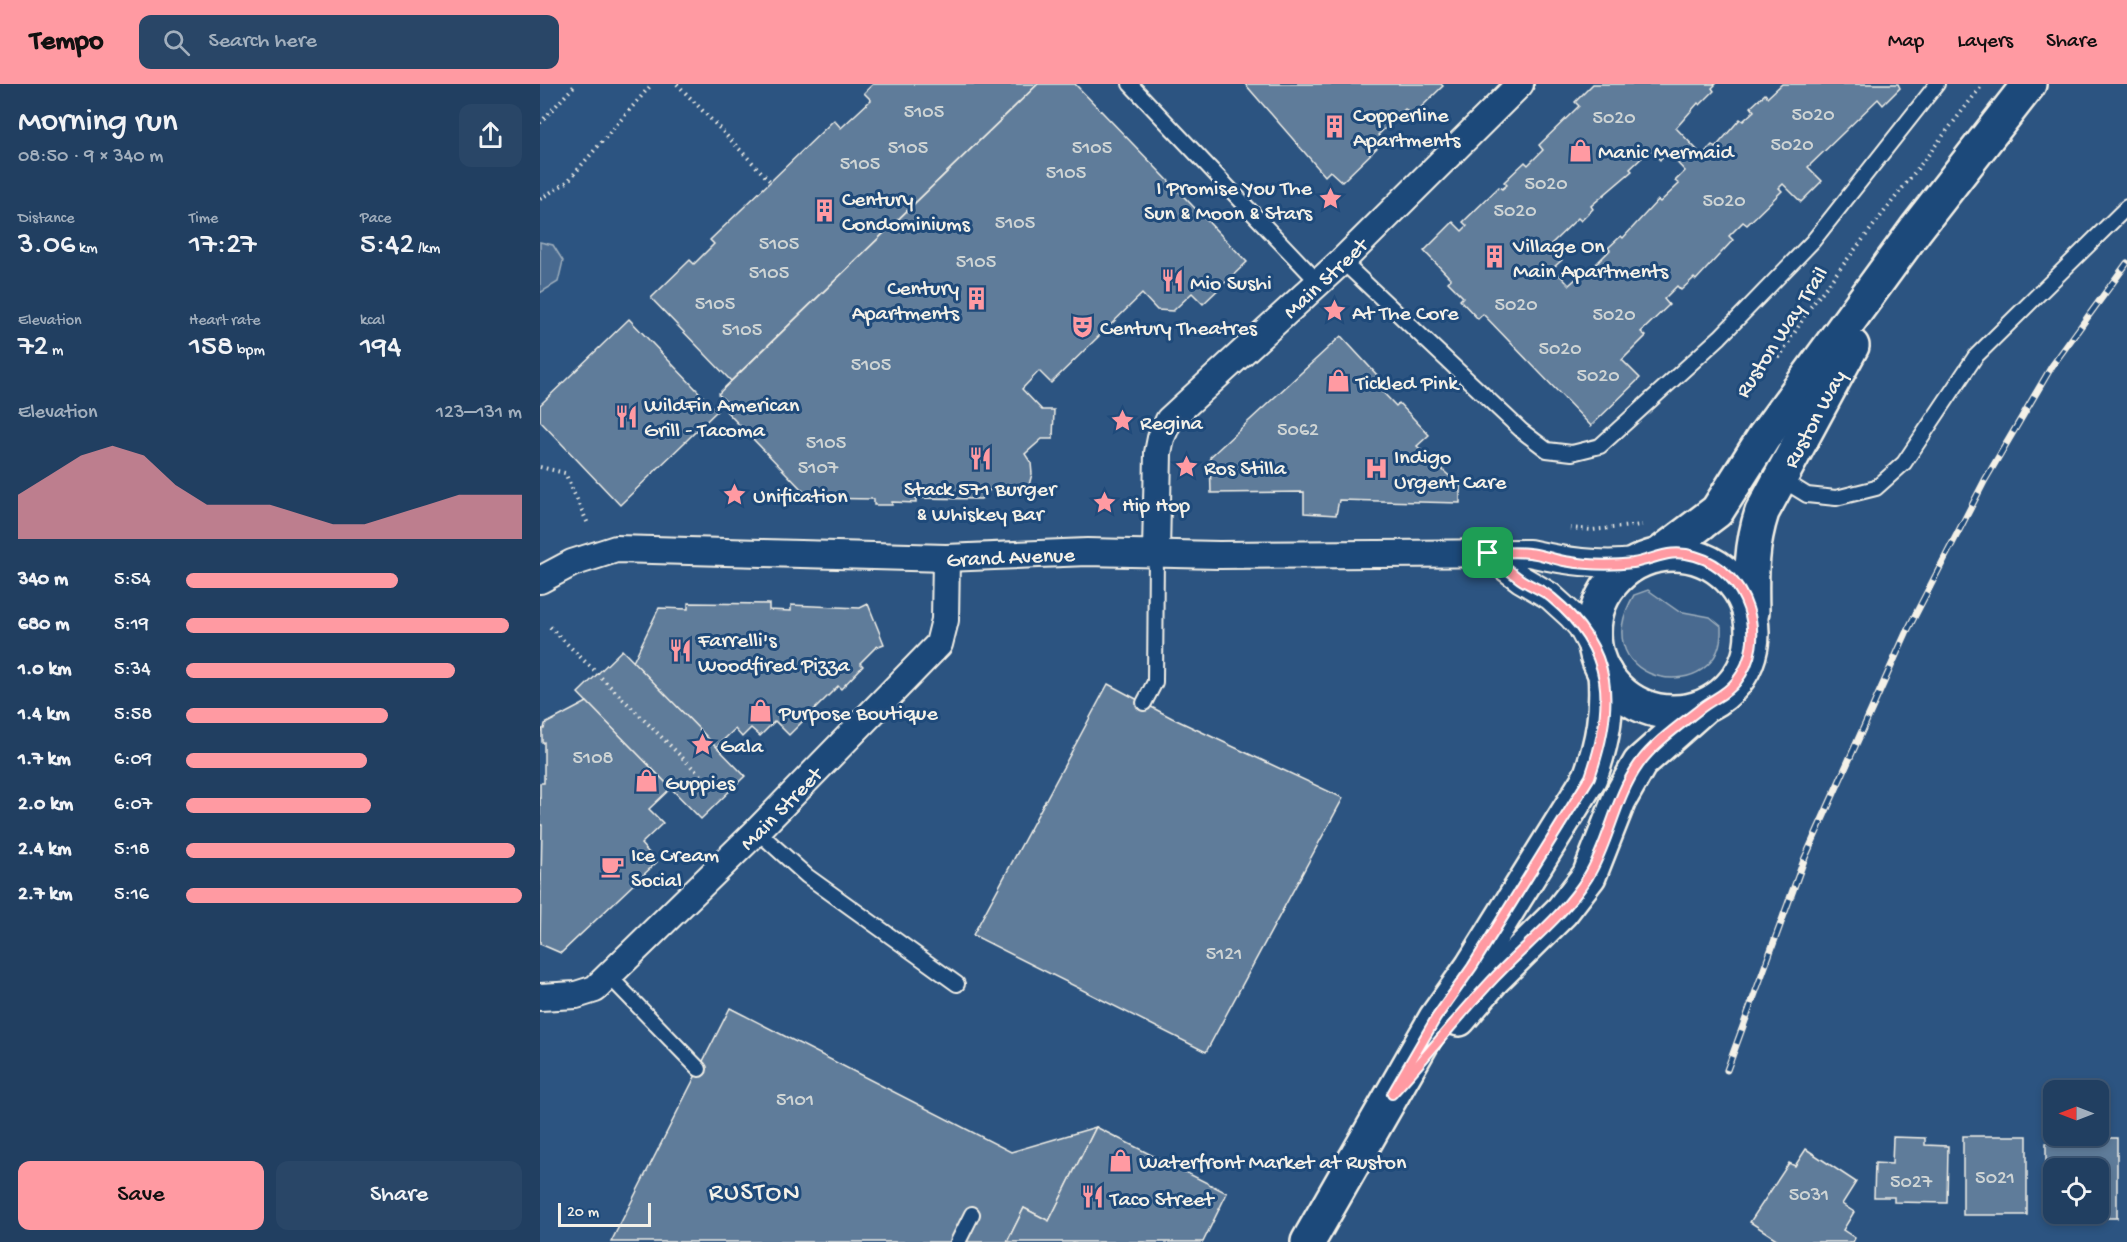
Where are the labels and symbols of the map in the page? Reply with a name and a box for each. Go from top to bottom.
house number: 5105 [904,102,944,125]
place label: Copperline Apartments [1353,104,1461,155]
house number: 5020 [1791,105,1835,128]
house number: 5020 [1592,108,1636,131]
building icon: Copperline Apartments [1322,113,1348,139]
house number: 5020 [1770,135,1814,158]
shop icon: Manic Mermaid [1567,137,1593,163]
house number: 5105 [888,138,928,161]
house number: 5105 [1072,138,1112,161]
place label: Manic Mermaid [1598,141,1735,167]
house number: 5105 [840,154,880,177]
house number: 5105 [1046,163,1086,186]
house number: 5020 [1524,174,1568,197]
place label: I Promise You The Sun & Moon & Stars [1144,177,1313,228]
place icon: I Promise You The Sun & Moon & Stars [1317,186,1343,212]
place label: Century Condominiums [842,188,971,239]
house number: 5020 [1702,191,1746,214]
building icon: Century Condominiums [811,197,837,223]
house number: 5020 [1493,201,1537,224]
house number: 5105 [995,213,1035,236]
street label: Main Street [1279,233,1376,326]
house number: 5105 [759,234,799,257]
place label: Village On Main Apartments [1512,235,1669,286]
building icon: Village On Main Apartments [1482,244,1508,270]
house number: 5105 [956,252,996,275]
house number: 5105 [749,263,789,286]
street label: Ruston Way Trail [1731,263,1835,404]
restaurant icon: Mio Sushi [1159,268,1185,294]
place label: Mio Sushi [1190,272,1272,298]
place label: Century Apartments [852,277,960,328]
building icon: Century Apartments [964,286,990,312]
house number: 5105 [695,294,735,317]
house number: 5020 [1494,295,1538,318]
place icon: At The Core [1321,298,1347,324]
place label: At The Core [1352,302,1459,328]
house number: 5020 [1592,305,1636,328]
theatre icon: Century Theatres [1069,313,1095,339]
place label: Century Theatres [1100,317,1258,343]
house number: 5105 [722,320,762,343]
house number: 5020 [1538,339,1582,362]
house number: 5105 [851,355,891,378]
house number: 5020 [1576,366,1620,389]
street label: Ruston Way [1779,366,1854,473]
shop icon: Tickled Pink [1325,368,1351,394]
place label: Tickled Pink [1354,372,1460,398]
place label: WildFin American Grill - Tacoma [644,394,800,445]
restaurant icon: WildFin American Grill - Tacoma [613,403,639,429]
place icon: Regina [1109,408,1135,434]
place label: Regina [1140,412,1204,438]
house number: 5062 [1277,420,1319,443]
house number: 5105 [806,433,846,456]
restaurant icon: Stack 571 Burger & Whiskey Bar [967,445,993,471]
place label: Indigo Urgent Care [1394,446,1507,497]
place icon: Ros Stilla [1173,453,1199,479]
hospital icon: Indigo Urgent Care [1363,455,1389,481]
place label: Ros Stilla [1204,457,1287,483]
house number: 5107 [798,458,839,481]
place label: Stack 571 Burger & Whiskey Bar [904,478,1058,529]
place icon: Unification [722,481,748,507]
place label: Unification [753,485,848,511]
place icon: Hip Hop [1091,490,1117,516]
place label: Hip Hop [1122,494,1190,520]
pin [1462,527,1513,578]
street label: Grand Avenue [946,544,1076,575]
place label: Farrelli's Woodfired Pizza [697,629,850,680]
restaurant icon: Farrelli's Woodfired Pizza [667,638,693,664]
shop icon: Purpose Boutique [748,698,774,724]
place label: Purpose Boutique [778,702,938,728]
place icon: Gala [689,731,715,757]
place label: Gala [720,735,764,761]
house number: 5108 [573,748,613,771]
street label: Main Street [736,762,831,858]
shop icon: Guppies [634,768,660,794]
place label: Guppies [665,772,736,798]
place label: Ice Cream Social [631,844,720,895]
cafe icon: Ice Cream Social [600,853,626,879]
house number: 5121 [1206,944,1242,967]
north arrow [2043,1080,2109,1146]
house number: 5101 [776,1090,814,1113]
shop icon: Waterfront Market at Ruston [1108,1147,1134,1173]
place label: Waterfront Market at Ruston [1139,1151,1407,1177]
house number: 5021 [1975,1168,2015,1191]
house number: 5027 [1890,1172,1933,1195]
district label: RUSTON [709,1179,801,1210]
restaurant icon: Taco Street [1079,1184,1105,1210]
house number: 5031 [1789,1185,1829,1208]
place label: Taco Street [1108,1188,1215,1214]
scale bar [558,1200,651,1228]

